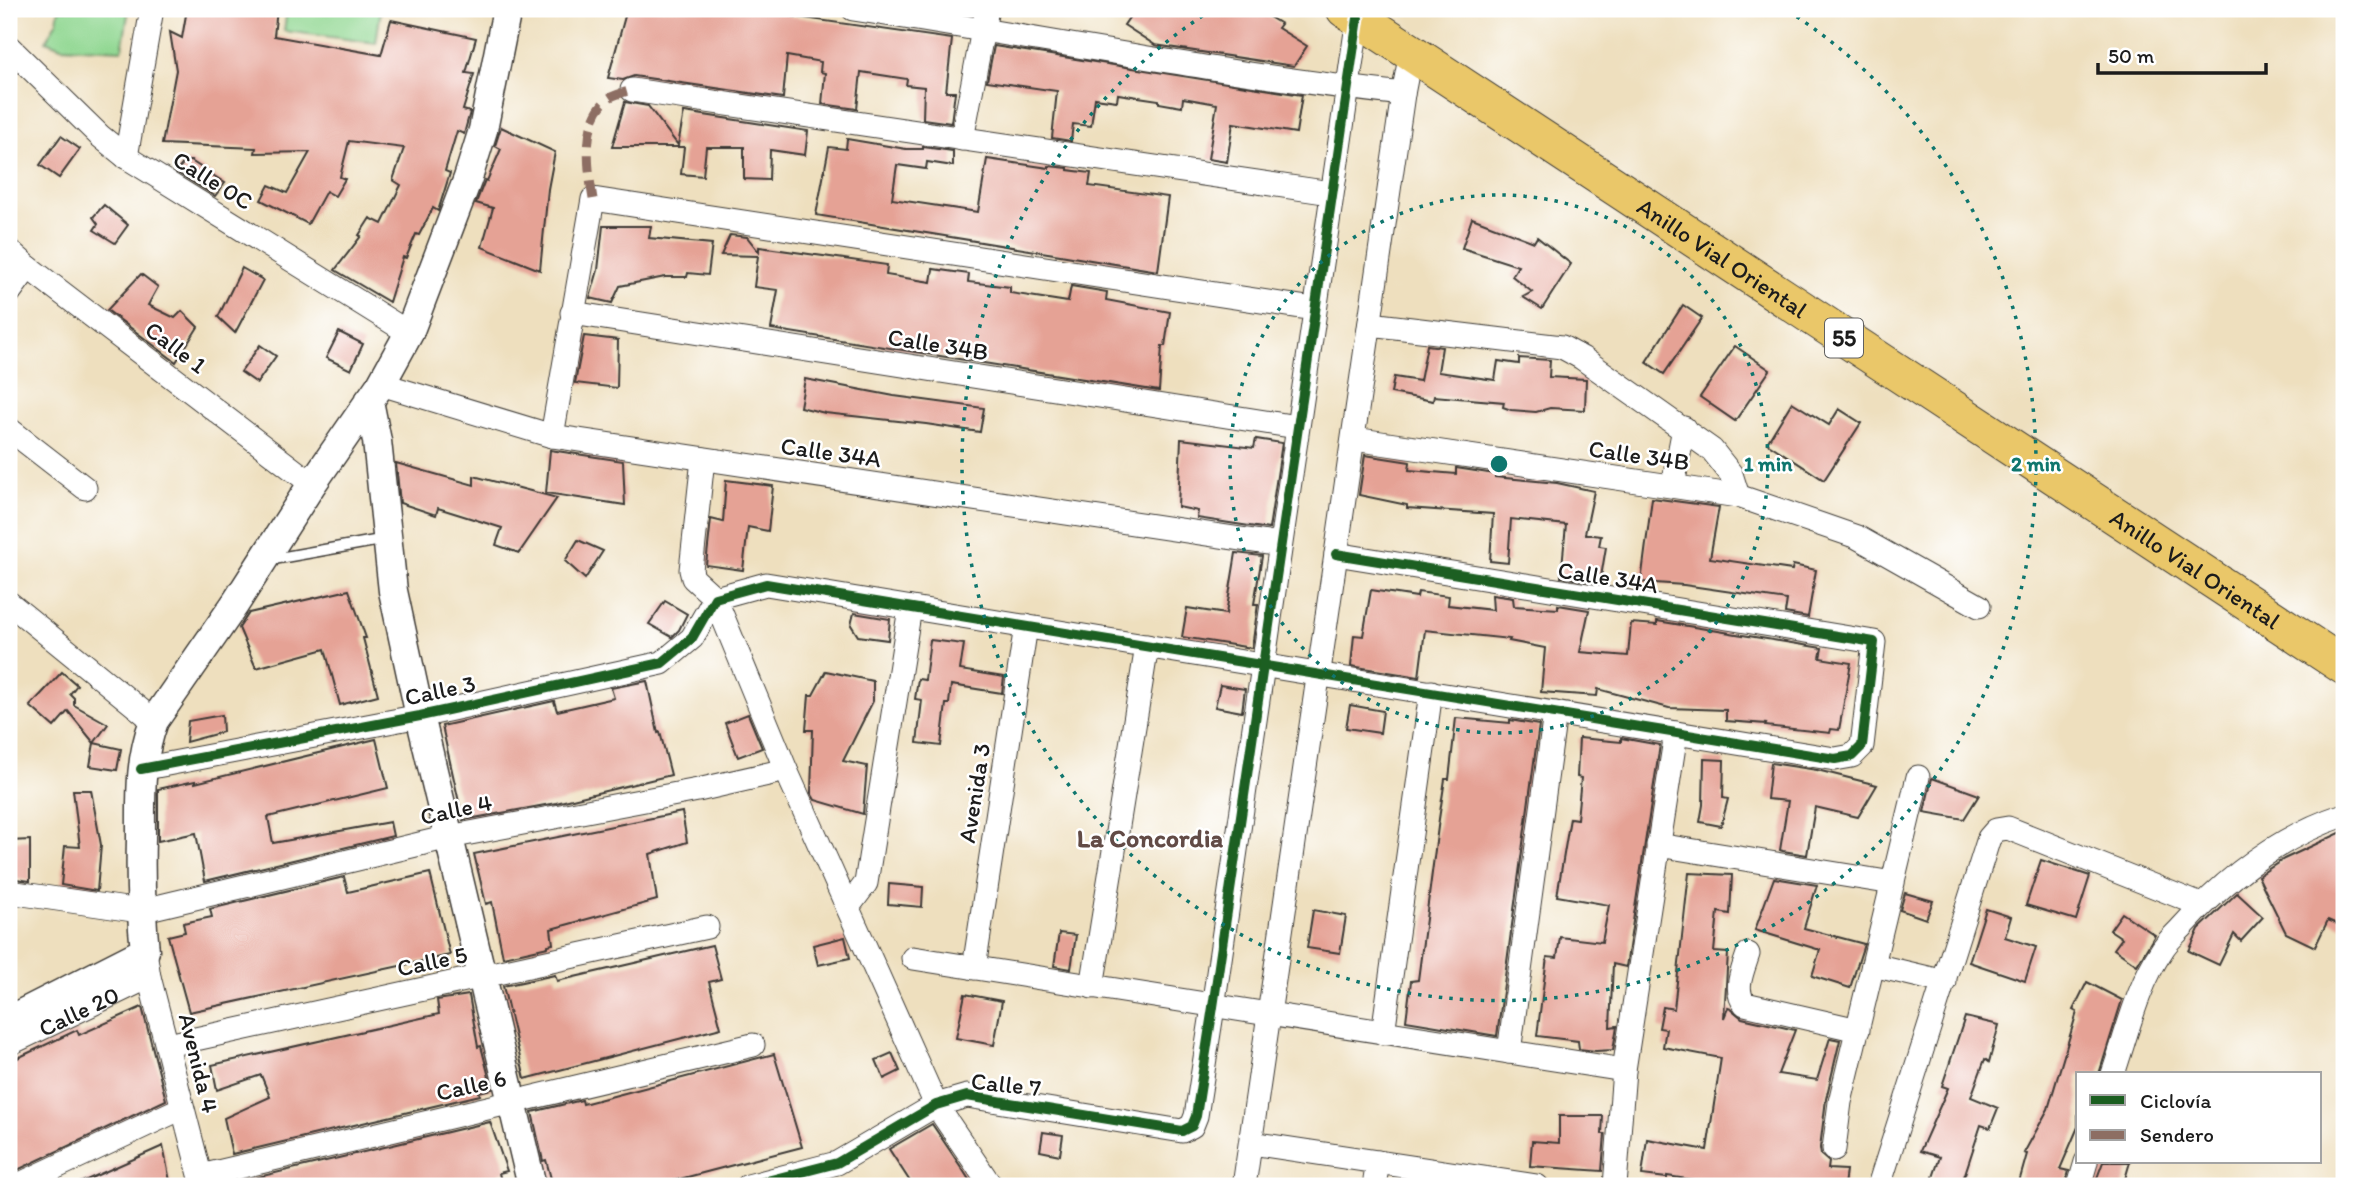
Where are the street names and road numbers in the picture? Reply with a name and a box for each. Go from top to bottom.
street label: Calle 0C [168,144,258,216]
street label: Anillo Vial Oriental [1632,191,1813,324]
street label: Calle 1 [140,315,212,379]
road number: 55 [1825,318,1863,358]
street label: Calle 34B [886,322,990,366]
street label: Calle 34A [779,431,883,473]
street label: Calle 34B [1587,434,1691,476]
street label: Anillo Vial Oriental [2105,502,2286,635]
street label: Calle 34A [1556,555,1660,599]
street label: Calle 3 [402,668,478,712]
street label: Avenida 3 [952,741,996,845]
street label: Calle 4 [417,787,495,831]
street label: Calle 5 [394,939,470,983]
street label: Calle 20 [34,979,123,1042]
street label: Avenida 4 [173,1010,225,1116]
street label: Calle 6 [433,1063,509,1107]
street label: Calle 7 [970,1066,1043,1102]

